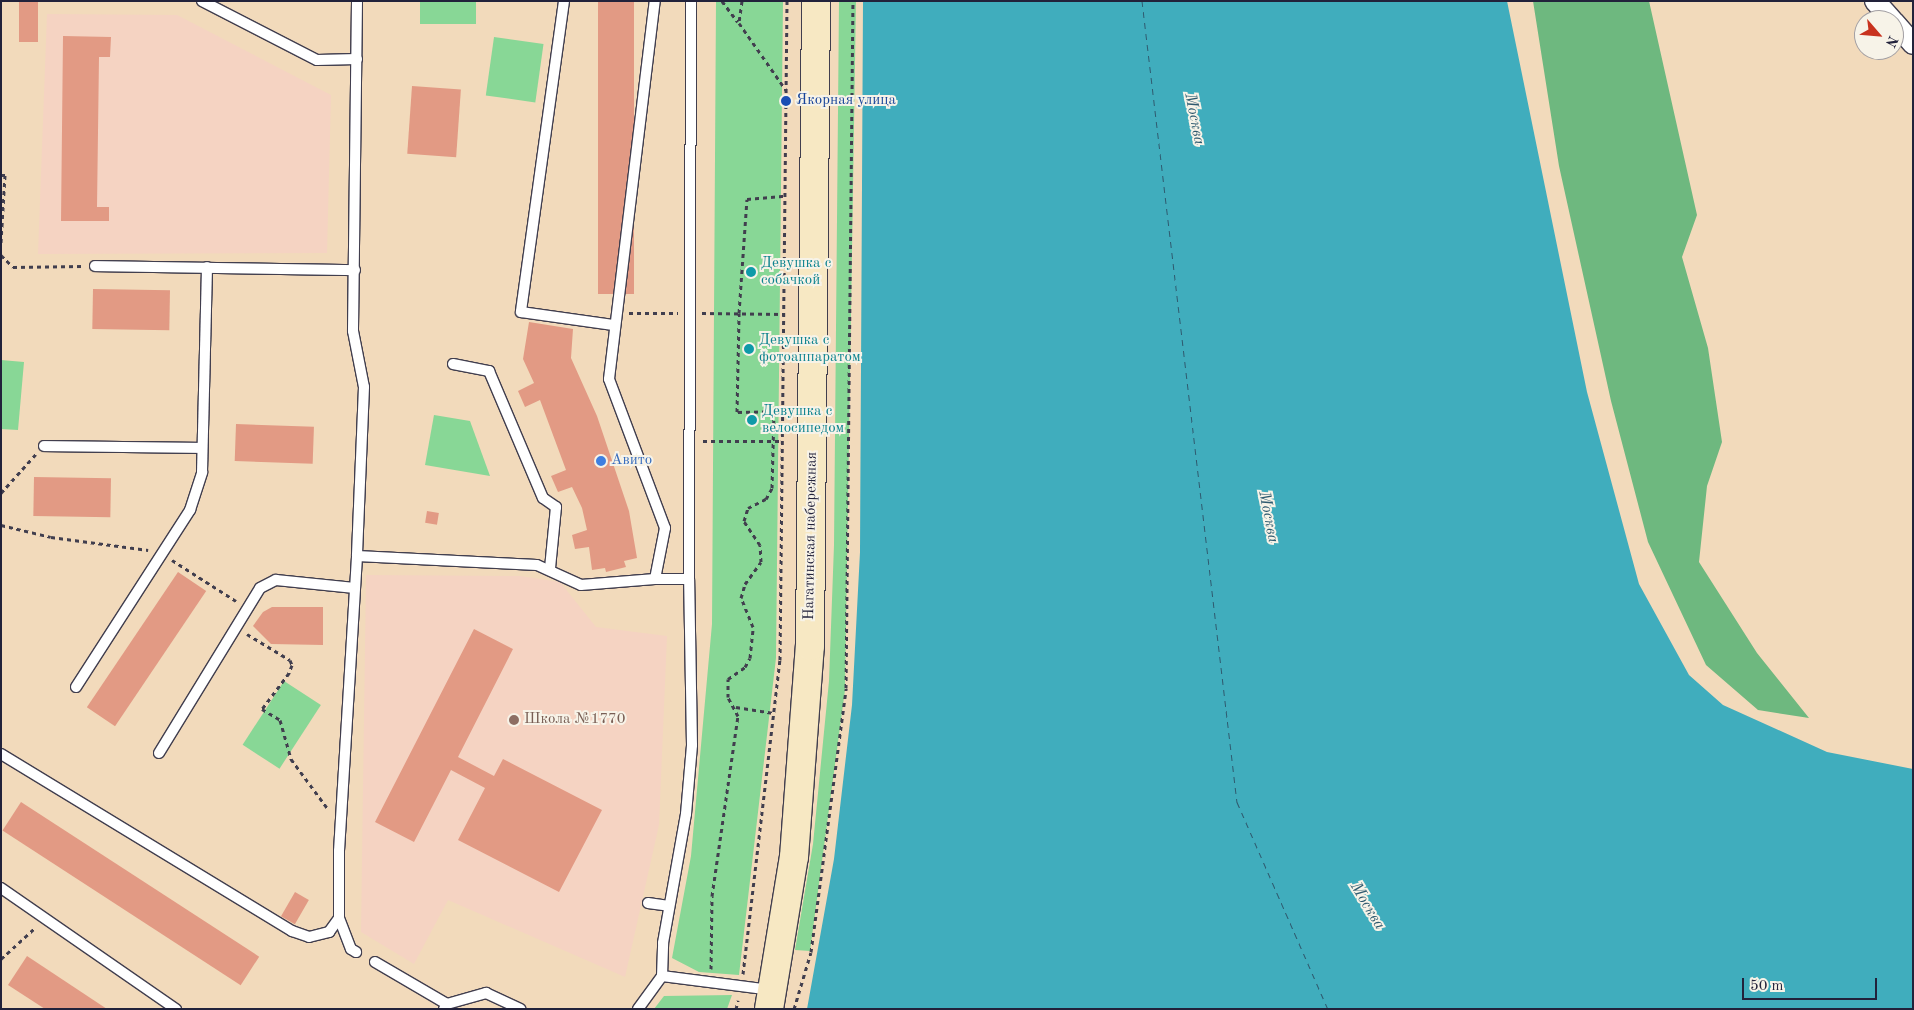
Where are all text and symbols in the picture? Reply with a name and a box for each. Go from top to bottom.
north arrow [1854,10,1904,60]
text: N [1883,33,1900,49]
water label: Москва [1180,91,1208,147]
place label: Якорная улица [796,92,896,110]
marker: Якорная улица [780,95,792,107]
place label: Девушка с собачкой [761,254,831,289]
marker: Девушка с собачкой [745,266,757,278]
place label: Девушка с фотоаппаратом [759,331,861,366]
marker: Девушка с фотоаппаратом [743,343,755,355]
place label: Девушка с велосипедом [762,402,844,437]
marker: Девушка с велосипедом [746,414,758,426]
place label: Авито [611,452,652,470]
street label: Нагатинская набережная [801,452,821,620]
marker: Авито [595,455,607,467]
water label: Москва [1254,489,1282,545]
place label: Школа №1770 [524,711,625,729]
marker: Школа №1770 [508,714,520,726]
water label: Москва [1345,878,1389,934]
scale bar [1744,968,1879,1000]
text: 50 m [1750,979,1784,994]

